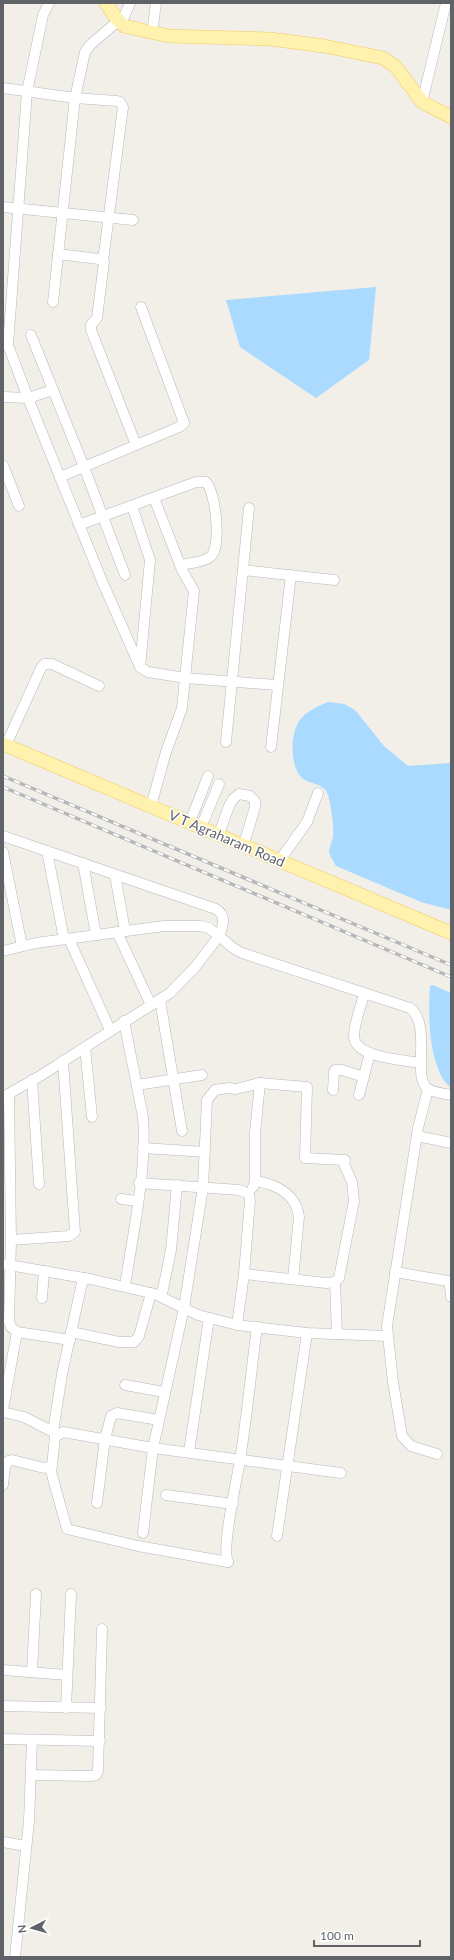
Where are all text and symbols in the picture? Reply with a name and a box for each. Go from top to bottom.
street label: V T Agraharam Road [166,806,288,870]
north arrow [12,1908,52,1948]
scale bar [314,1922,420,1948]
text: N [15,1924,28,1934]
text: 100 m [320,1928,354,1943]

